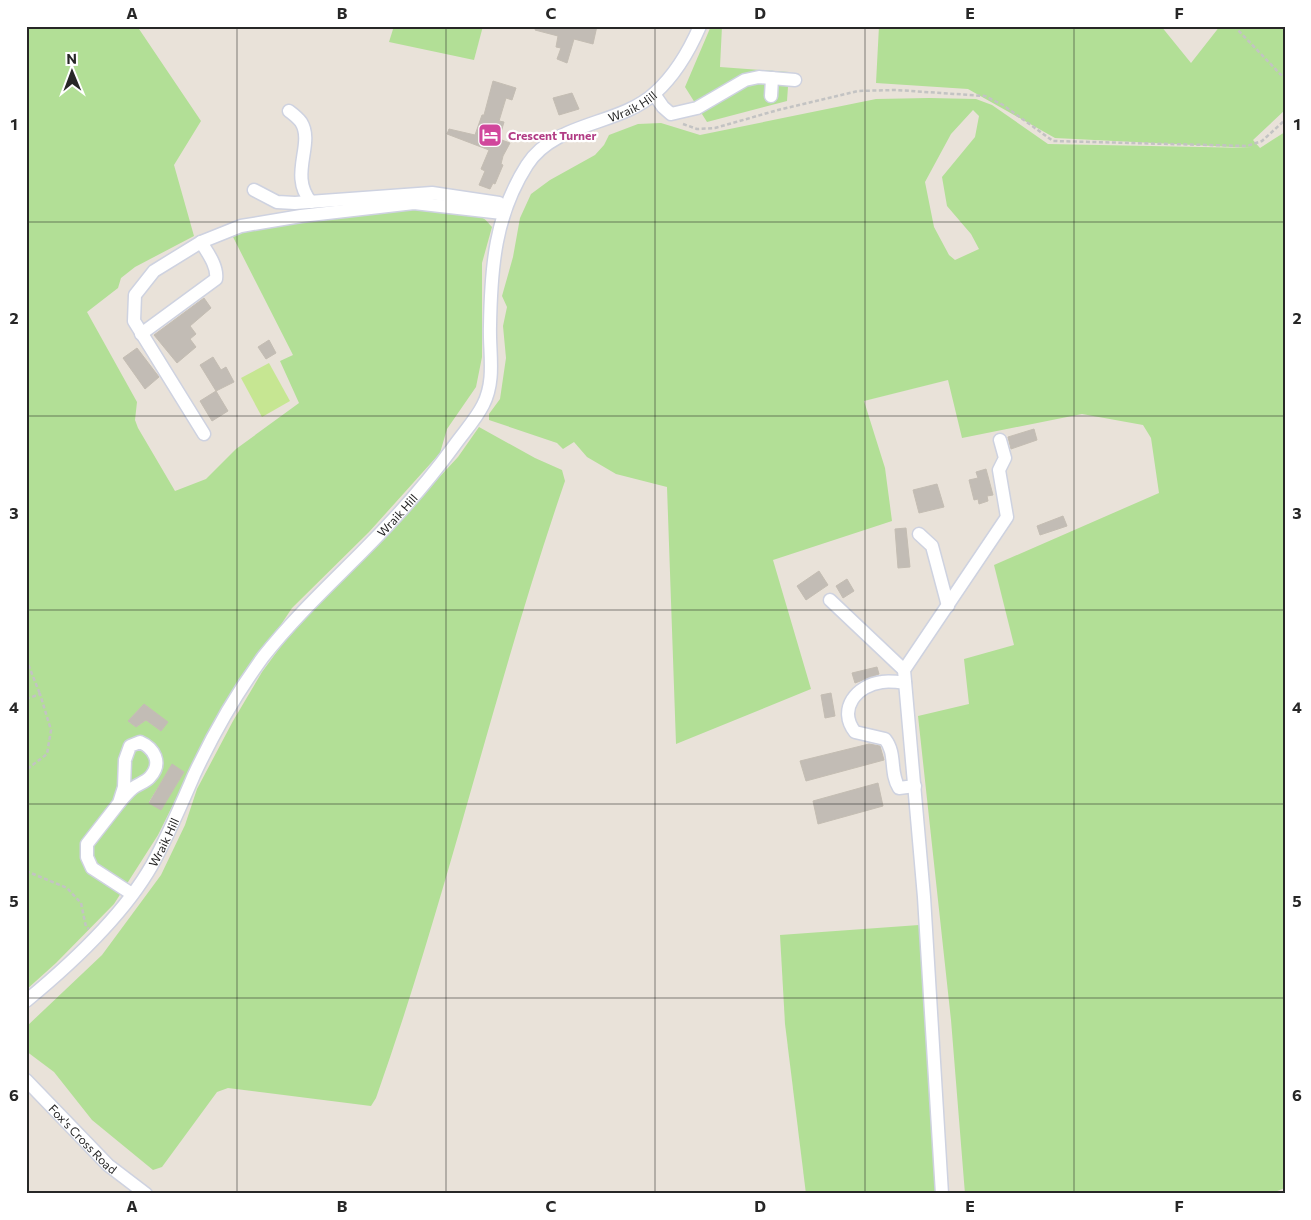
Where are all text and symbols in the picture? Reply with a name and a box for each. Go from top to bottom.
text: A [126,3,138,22]
text: B [337,3,348,22]
text: C [546,3,557,22]
text: D [754,3,766,22]
text: E [965,3,975,22]
text: F [1174,3,1184,22]
north arrow [48,48,98,98]
text: N [66,50,77,67]
street label: Wraik Hill [606,88,659,124]
text: 1 [10,114,18,133]
text: 1 [1293,114,1301,133]
hotel icon: Crescent Turner [477,122,503,148]
place label: Crescent Turner [508,128,596,142]
text: 2 [9,308,19,327]
text: 2 [1292,308,1302,327]
street label: Wraik Hill [374,491,420,539]
text: 3 [9,503,19,522]
text: 3 [1292,503,1302,522]
text: 4 [9,697,19,716]
text: 4 [1292,697,1302,716]
street label: Wraik Hill [146,815,181,869]
text: 5 [9,891,19,910]
text: 5 [1292,891,1302,910]
text: 6 [9,1085,19,1104]
text: 6 [1292,1085,1302,1104]
street label: Fox's Cross Road [46,1101,120,1176]
text: A [126,1196,138,1215]
text: B [337,1196,348,1215]
text: C [546,1196,557,1215]
text: D [754,1196,766,1215]
text: E [965,1196,975,1215]
text: F [1174,1196,1184,1215]

